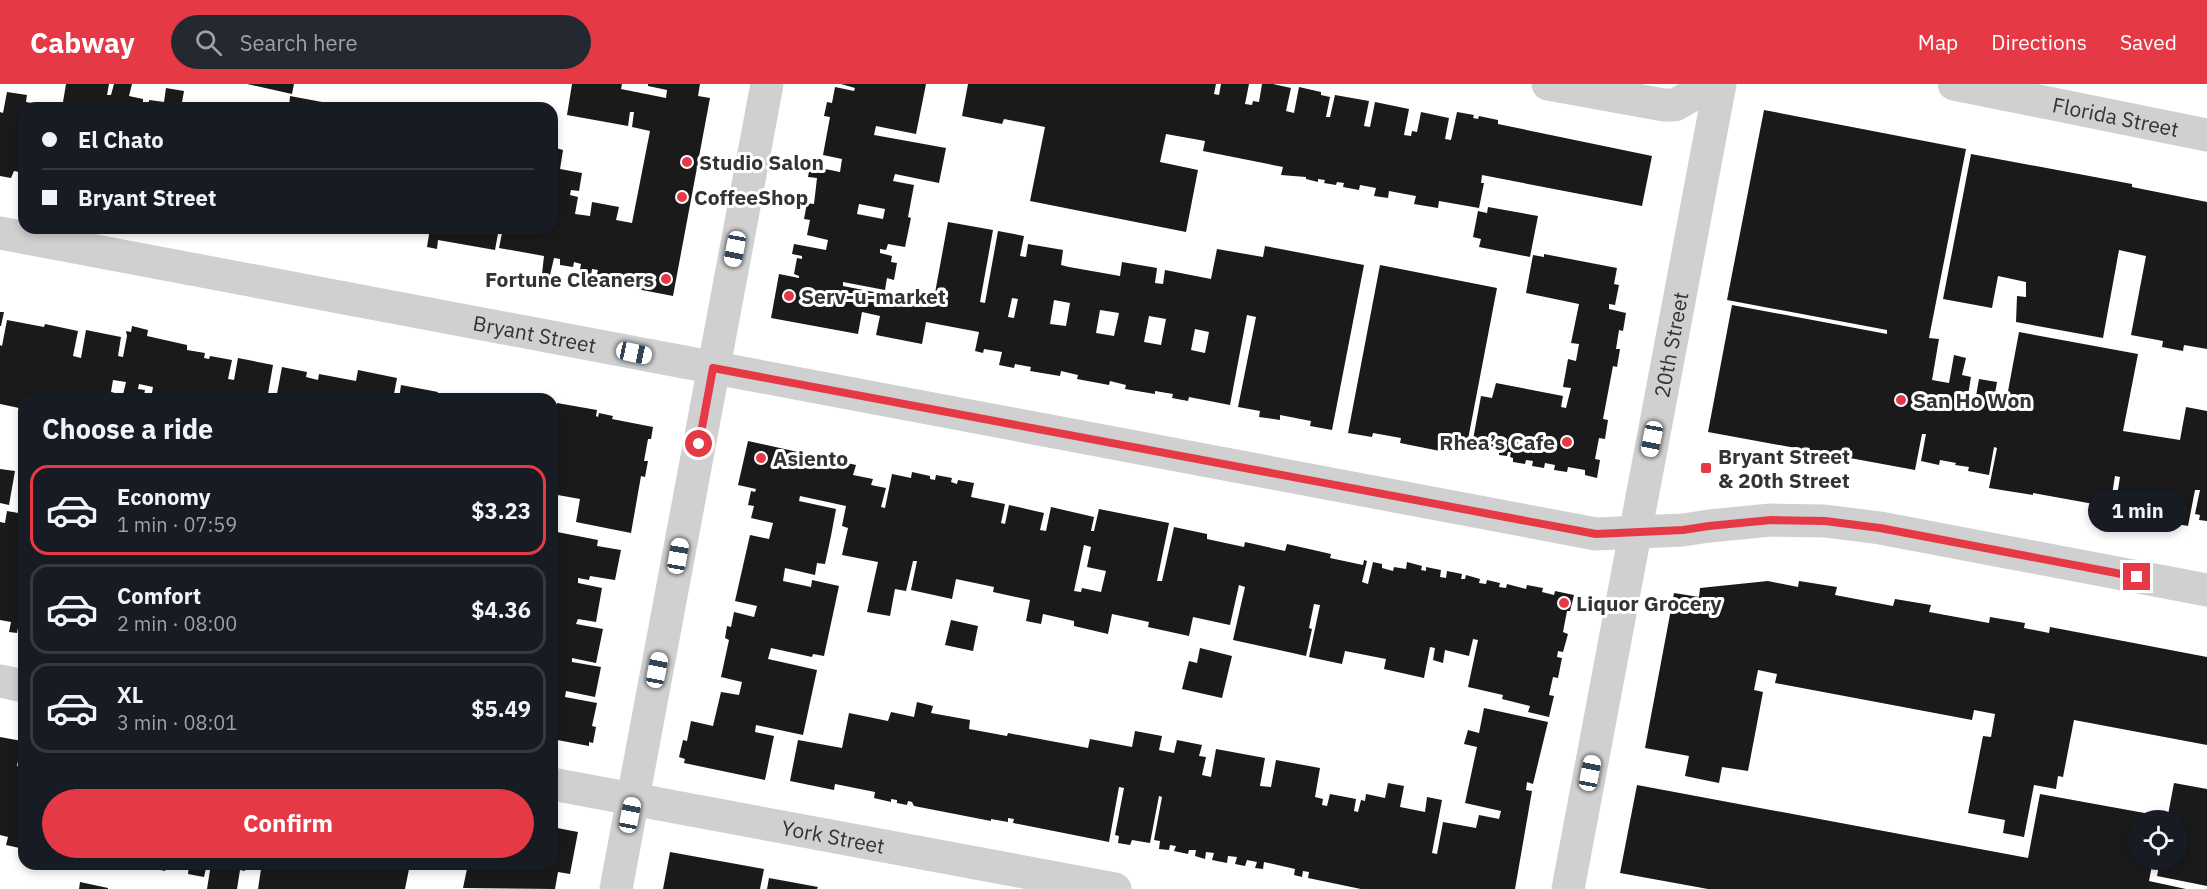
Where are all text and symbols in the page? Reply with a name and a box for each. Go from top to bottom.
search box [171,15,591,69]
text: Cabway [30,24,135,61]
icon: search [192,26,225,59]
text: Search here [240,28,358,57]
text: Map [1918,28,1958,56]
text: Directions [1991,28,2087,56]
text: Saved [2120,28,2177,56]
street label: Florida Street [2050,90,2181,143]
text: El Chato [78,125,164,154]
place label: Studio Salon [699,148,824,176]
marker: Studio Salon [680,155,694,169]
text: Bryant Street [78,183,216,212]
place label: CoffeeShop [694,183,808,211]
marker: CoffeeShop [675,190,689,204]
car [723,230,747,268]
place label: Fortune Cleaners [485,265,654,293]
marker: Fortune Cleaners [659,272,673,286]
place label: Serv-u-market [801,282,946,310]
marker: Serv-u-market [782,289,796,303]
street label: 20th Street [1647,289,1694,400]
street label: Bryant Street [471,308,599,359]
car [615,340,653,366]
place label: San Ho Won [1913,386,2032,414]
marker: San Ho Won [1894,393,1908,407]
text: Choose a ride [42,411,213,446]
car [1640,420,1664,458]
place label: Rhea’s Cafe [1439,428,1555,456]
route start [685,430,712,457]
marker: Rhea’s Cafe [1560,435,1574,449]
place label: Bryant Street & 20th Street [1718,442,1850,494]
place label: Asiento [773,444,848,472]
marker: Asiento [754,451,768,465]
marker: Bryant Street & 20th Street [1699,461,1713,475]
text: Economy [117,482,211,511]
icon: car [45,483,99,537]
callout: 1 min [2088,490,2186,532]
text: $3.23 [471,496,531,525]
text: 1 min [2111,497,2164,524]
text: 1 min · 07:59 [117,511,237,538]
car [666,537,690,575]
route end [2123,563,2150,590]
text: Comfort [117,581,201,610]
icon: car [45,582,99,636]
place label: Liquor Grocery [1576,589,1722,617]
text: $4.36 [471,595,531,624]
marker: Liquor Grocery [1557,596,1571,610]
text: 2 min · 08:00 [117,610,237,637]
car [645,651,669,689]
text: XL [117,680,143,709]
icon: car [45,681,99,735]
text: $5.49 [471,694,531,723]
text: 3 min · 08:01 [117,709,237,736]
car [1578,754,1602,792]
button: Confirm [42,789,534,858]
car [618,796,642,834]
map controls [2128,810,2188,870]
button: locate [2128,810,2188,870]
street label: York Street [779,813,887,860]

